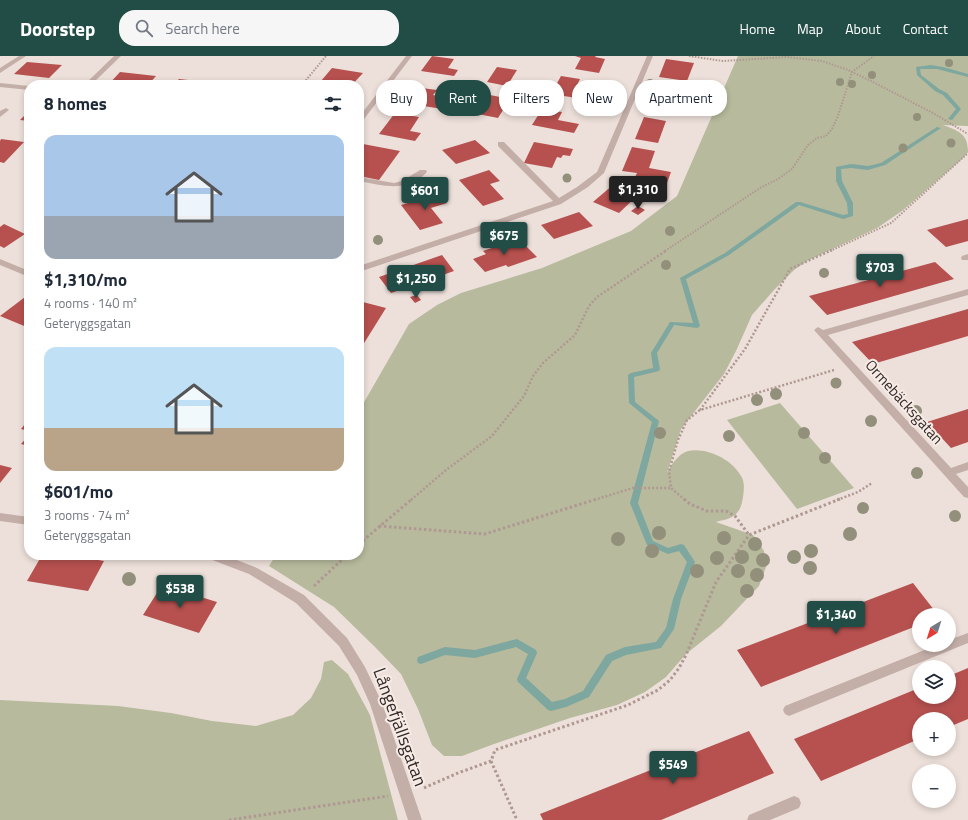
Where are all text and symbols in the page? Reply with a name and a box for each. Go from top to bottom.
search box [119,10,399,46]
text: Doorstep [20,14,95,43]
icon: search [133,17,155,39]
text: Search here [165,17,240,40]
text: Home [740,18,775,39]
text: Map [797,18,823,39]
text: About [845,18,881,39]
text: Contact [903,18,948,39]
chip: Buy [376,80,427,116]
chip: Rent [435,80,491,116]
chip: Filters [499,80,564,116]
chip: New [572,80,627,116]
chip: Apartment [635,80,727,116]
text: 8 homes [44,91,107,117]
icon: filters [322,93,344,115]
icon: home [158,161,230,233]
pin: $1,310 [605,176,671,210]
pin: $601 [401,177,449,211]
text: $1,310 [618,179,658,199]
text: $601 [410,180,440,200]
pin: $675 [480,222,528,256]
text: $675 [489,225,519,245]
pin: $703 [856,254,904,288]
text: $703 [865,257,895,277]
pin: $1,250 [383,265,449,299]
text: $1,310/mo [44,267,127,293]
text: $1,250 [396,268,436,288]
text: 4 rooms · 140 m² [44,293,137,313]
text: Geteryggsgatan [44,313,131,333]
street label: Ormebäcksgatan [860,354,949,449]
icon: home [158,373,230,445]
text: $601/mo [44,479,113,505]
text: 3 rooms · 74 m² [44,505,130,525]
text: Geteryggsgatan [44,525,131,545]
pin: $538 [156,575,204,609]
text: $538 [165,578,195,598]
pin: $1,340 [803,601,869,635]
text: $1,340 [816,604,856,624]
north arrow [912,608,956,652]
map controls [912,608,956,808]
button: layers [912,660,956,704]
street label: Långefjällsgatan [367,664,434,790]
button: + [912,712,956,756]
pin: $549 [649,751,697,785]
text: $549 [658,754,688,774]
button: − [912,764,956,808]

